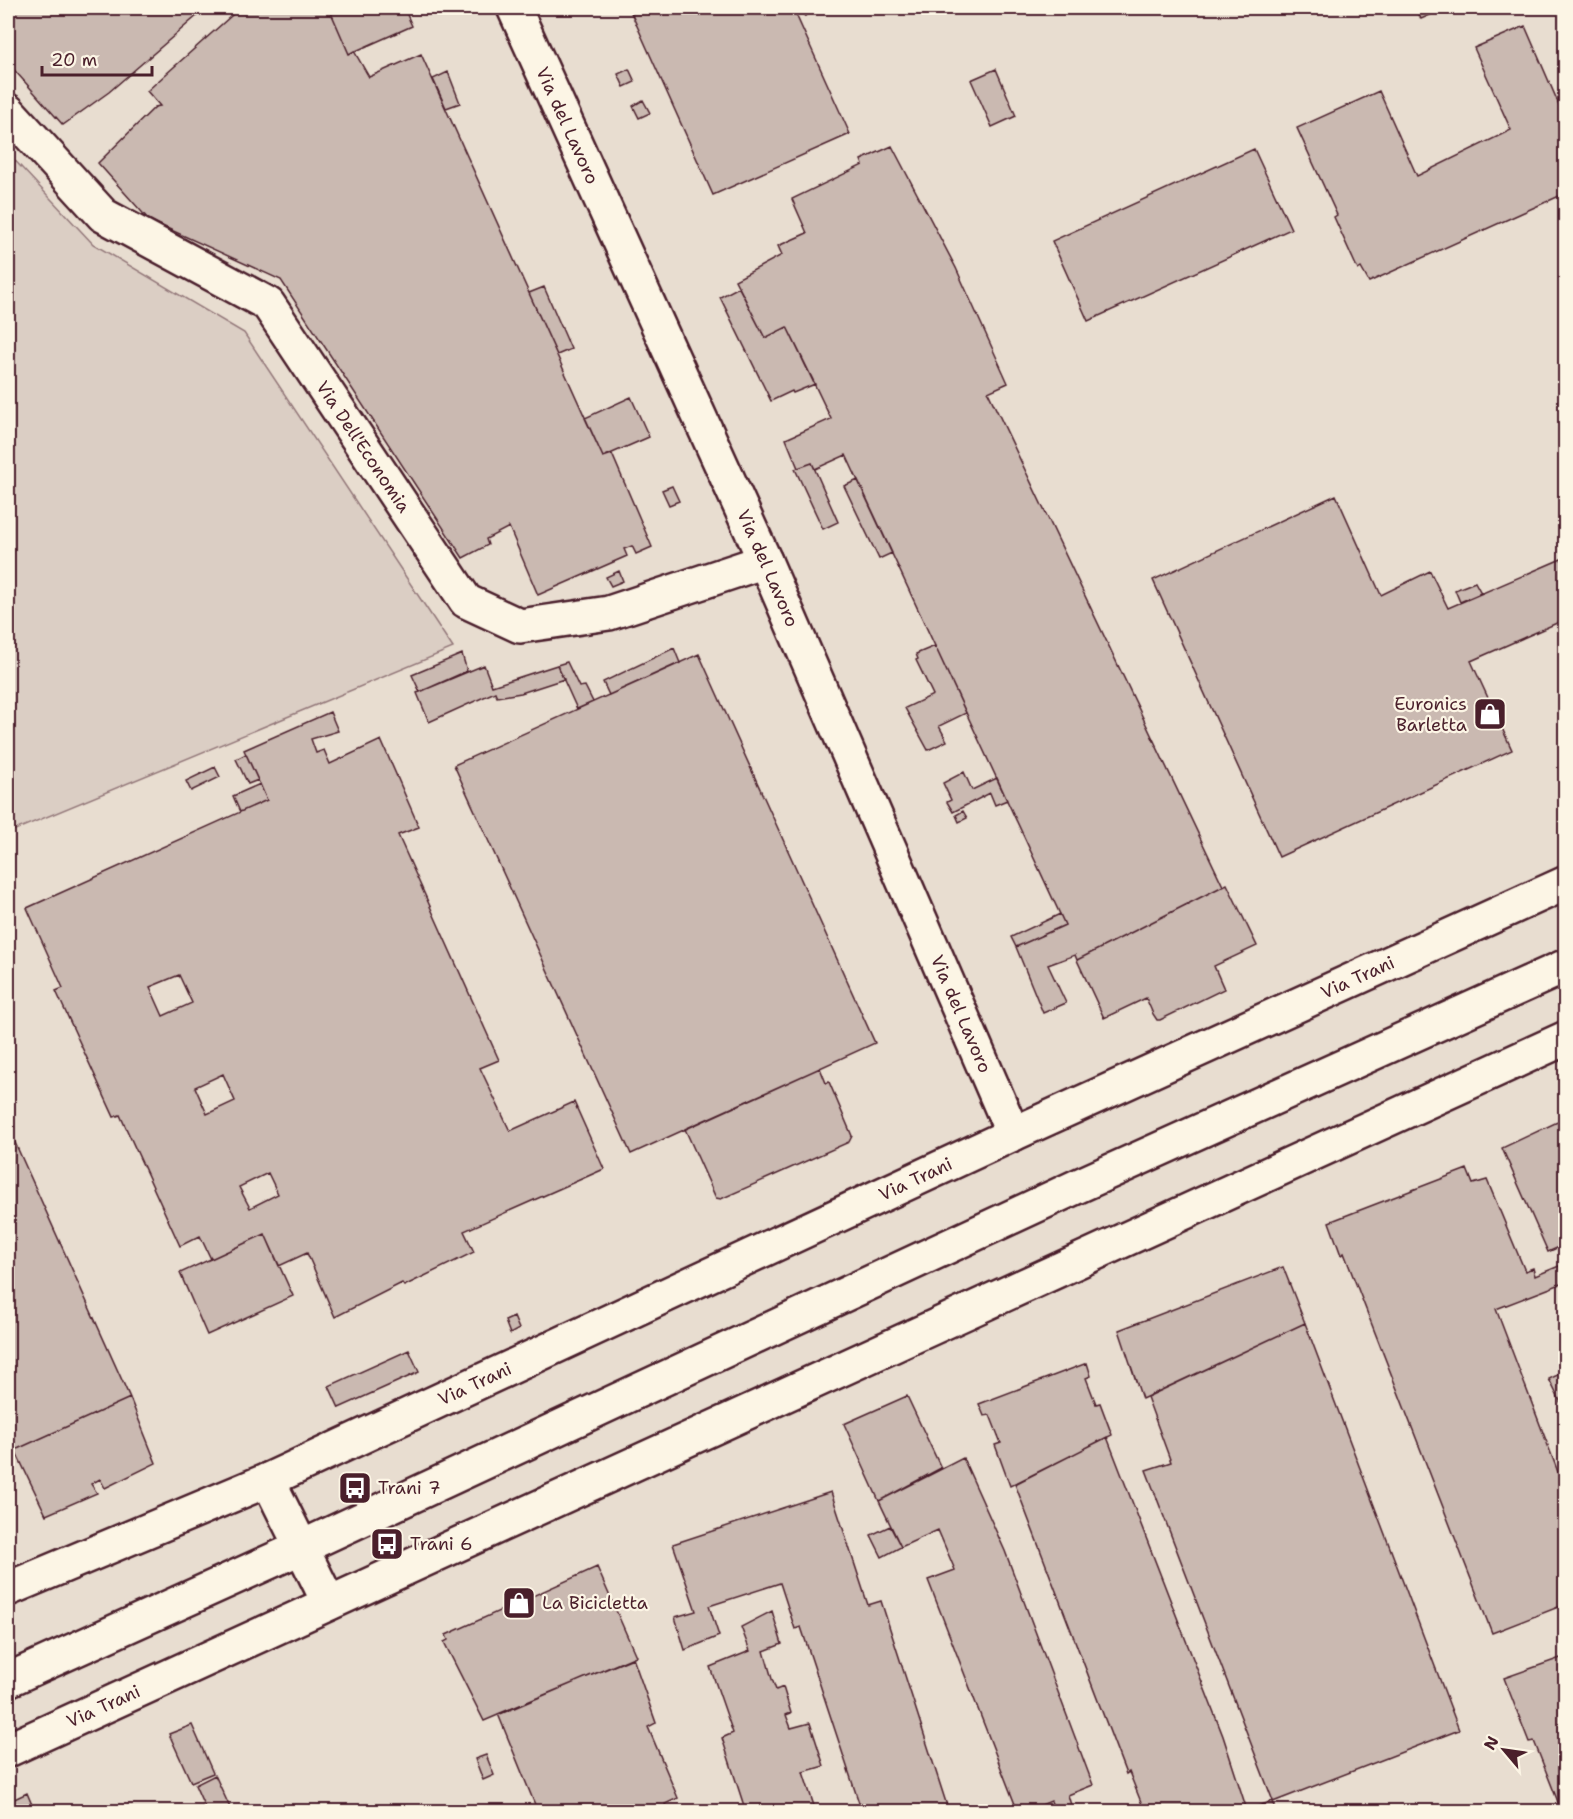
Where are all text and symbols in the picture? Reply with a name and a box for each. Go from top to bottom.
scale bar [42,39,152,77]
text: 20 m [51,48,97,72]
street label: Via del Lavoro [530,63,604,188]
street label: Via Dell'Economia [311,376,416,517]
street label: Via del Lavoro [731,506,804,631]
place label: Euronics Barletta [1394,692,1467,737]
shop icon: Euronics Barletta [1472,696,1508,732]
street label: Via Trani [1317,950,1398,1005]
street label: Via del Lavoro [925,951,997,1077]
street label: Via Trani [875,1152,956,1207]
street label: Via Trani [434,1357,515,1411]
bus stop icon: Trani 7 [337,1470,373,1506]
place label: Trani 7 [378,1476,441,1500]
bus stop icon: Trani 6 [369,1526,405,1562]
place label: Trani 6 [410,1532,473,1556]
shop icon: La Bicicletta [501,1585,537,1621]
place label: La Bicicletta [542,1591,648,1615]
street label: Via Trani [63,1679,144,1734]
north arrow [1474,1720,1534,1780]
text: N [1479,1732,1504,1754]

